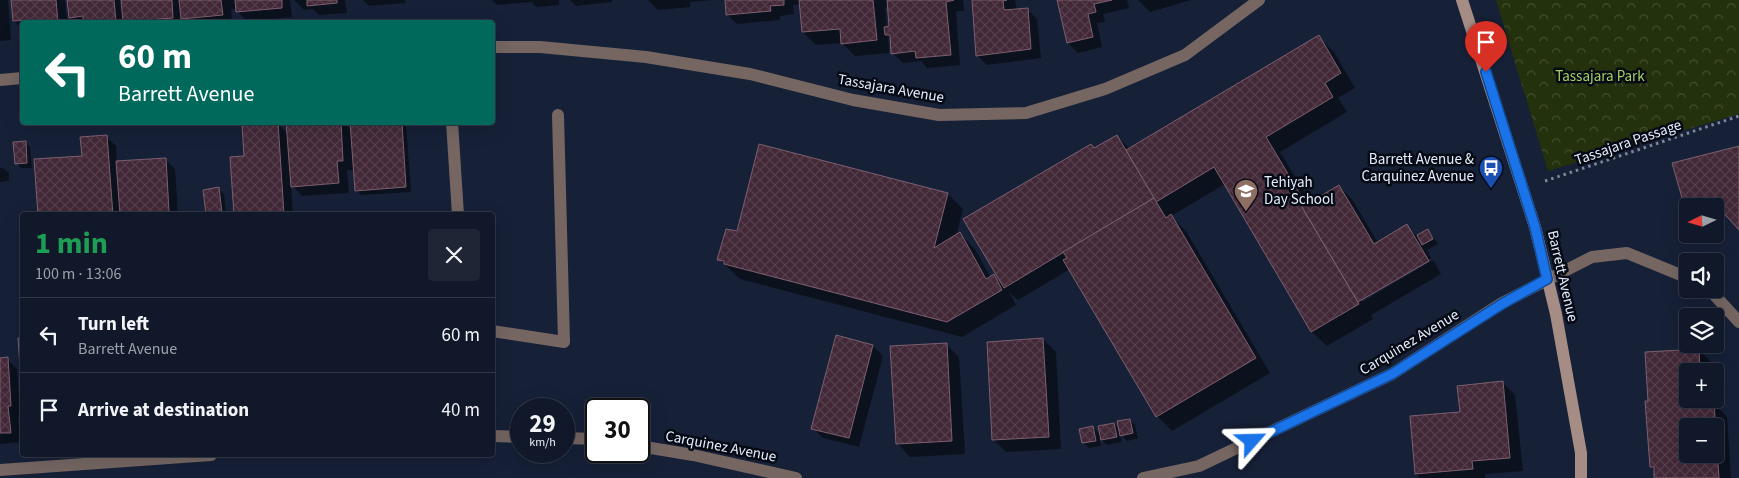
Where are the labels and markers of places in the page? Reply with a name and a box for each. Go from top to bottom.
pin [1465,21,1507,72]
place label: Barrett Avenue & Carquinez Avenue [1361,149,1474,187]
bus stop icon: Barrett Avenue & Carquinez Avenue [1478,155,1504,189]
place label: Tehiyah Day School [1264,172,1334,210]
school or university icon: Tehiyah Day School [1233,178,1259,212]

